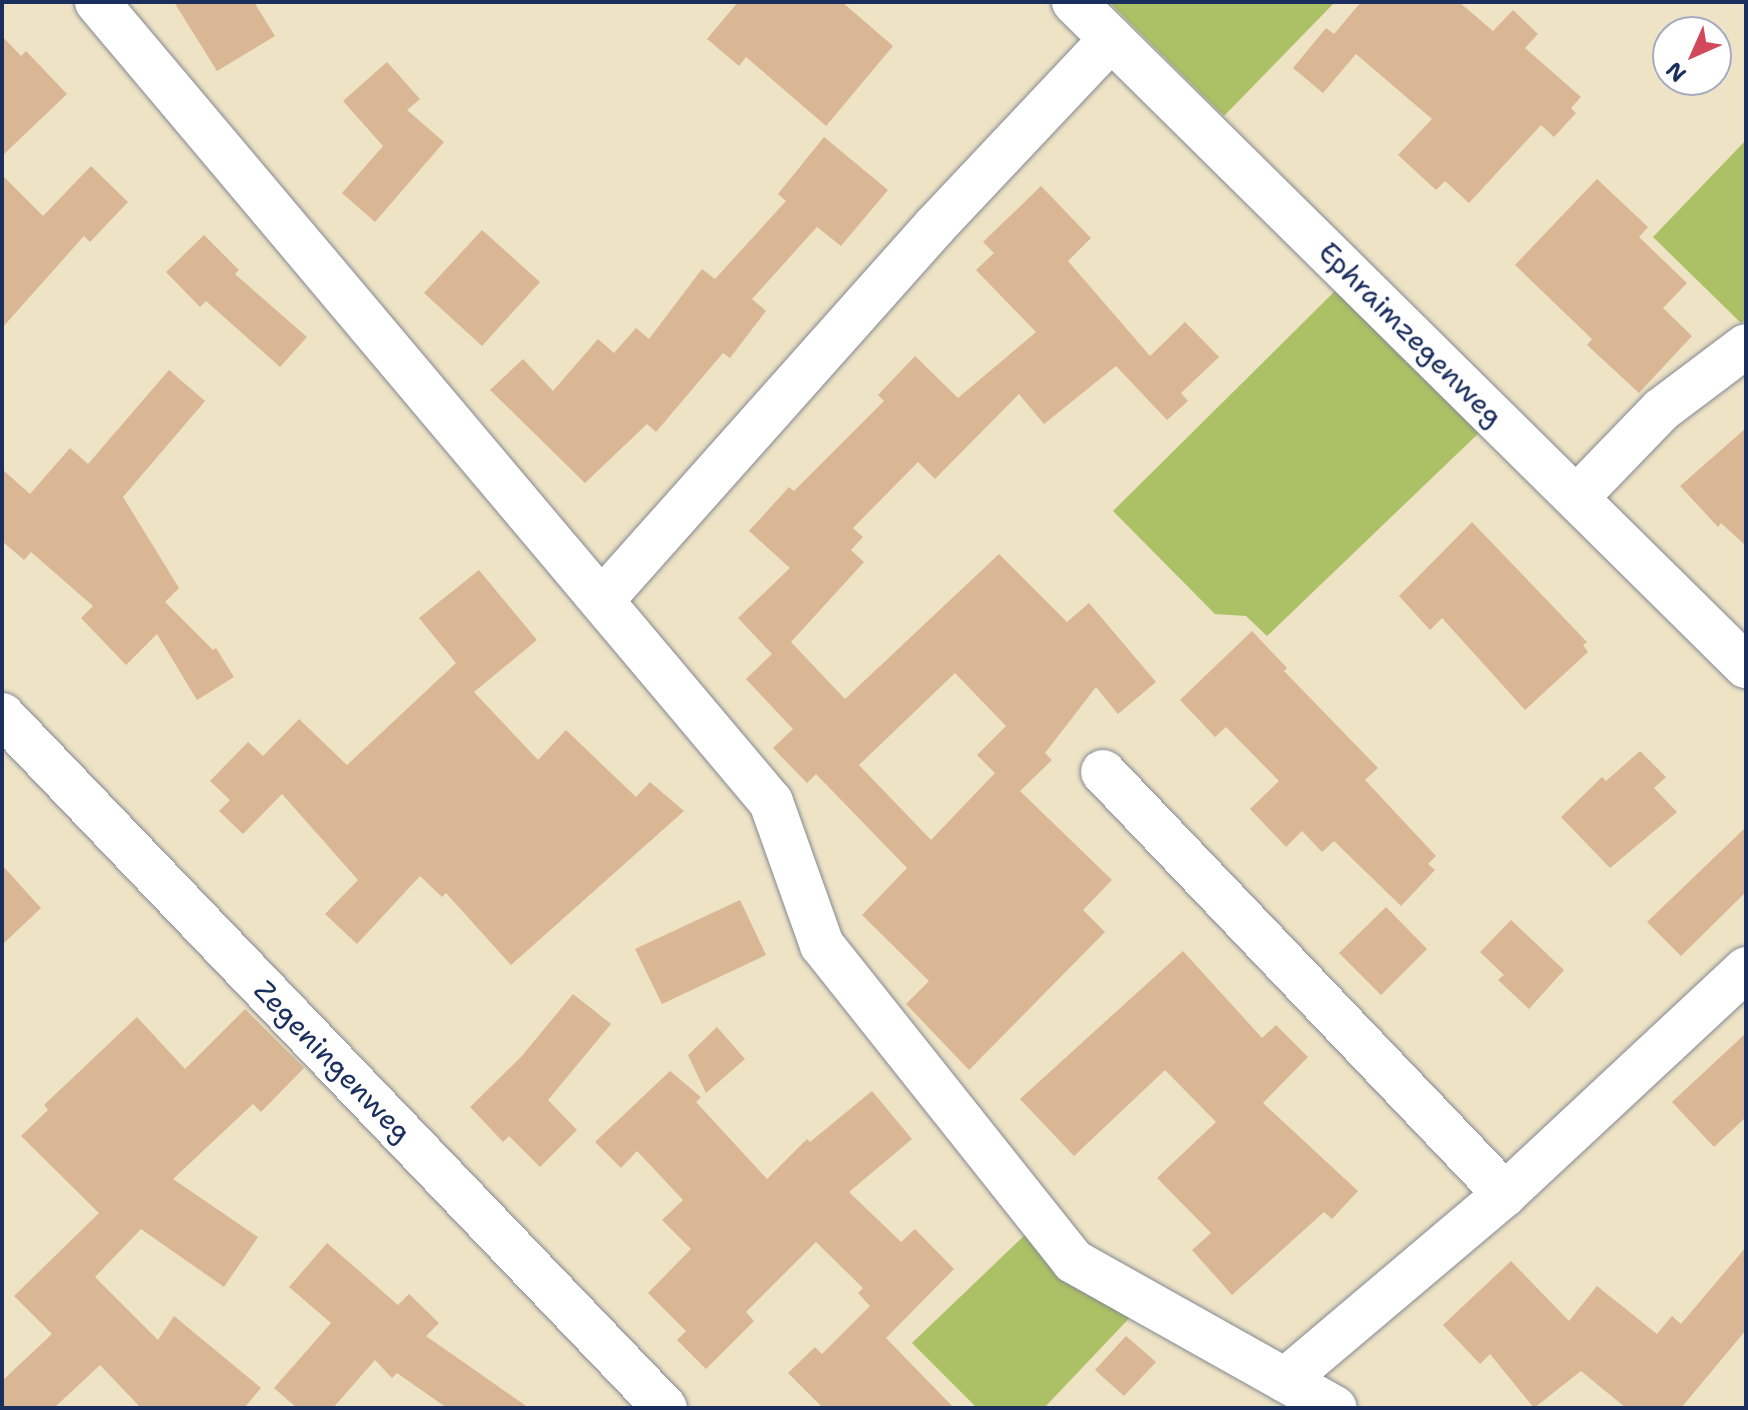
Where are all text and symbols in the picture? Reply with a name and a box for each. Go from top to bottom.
north arrow [1652,16,1732,96]
text: N [1660,55,1693,88]
street label: Ephraimzegenweg [1312,235,1510,433]
street label: Zegeningenweg [247,973,419,1149]

